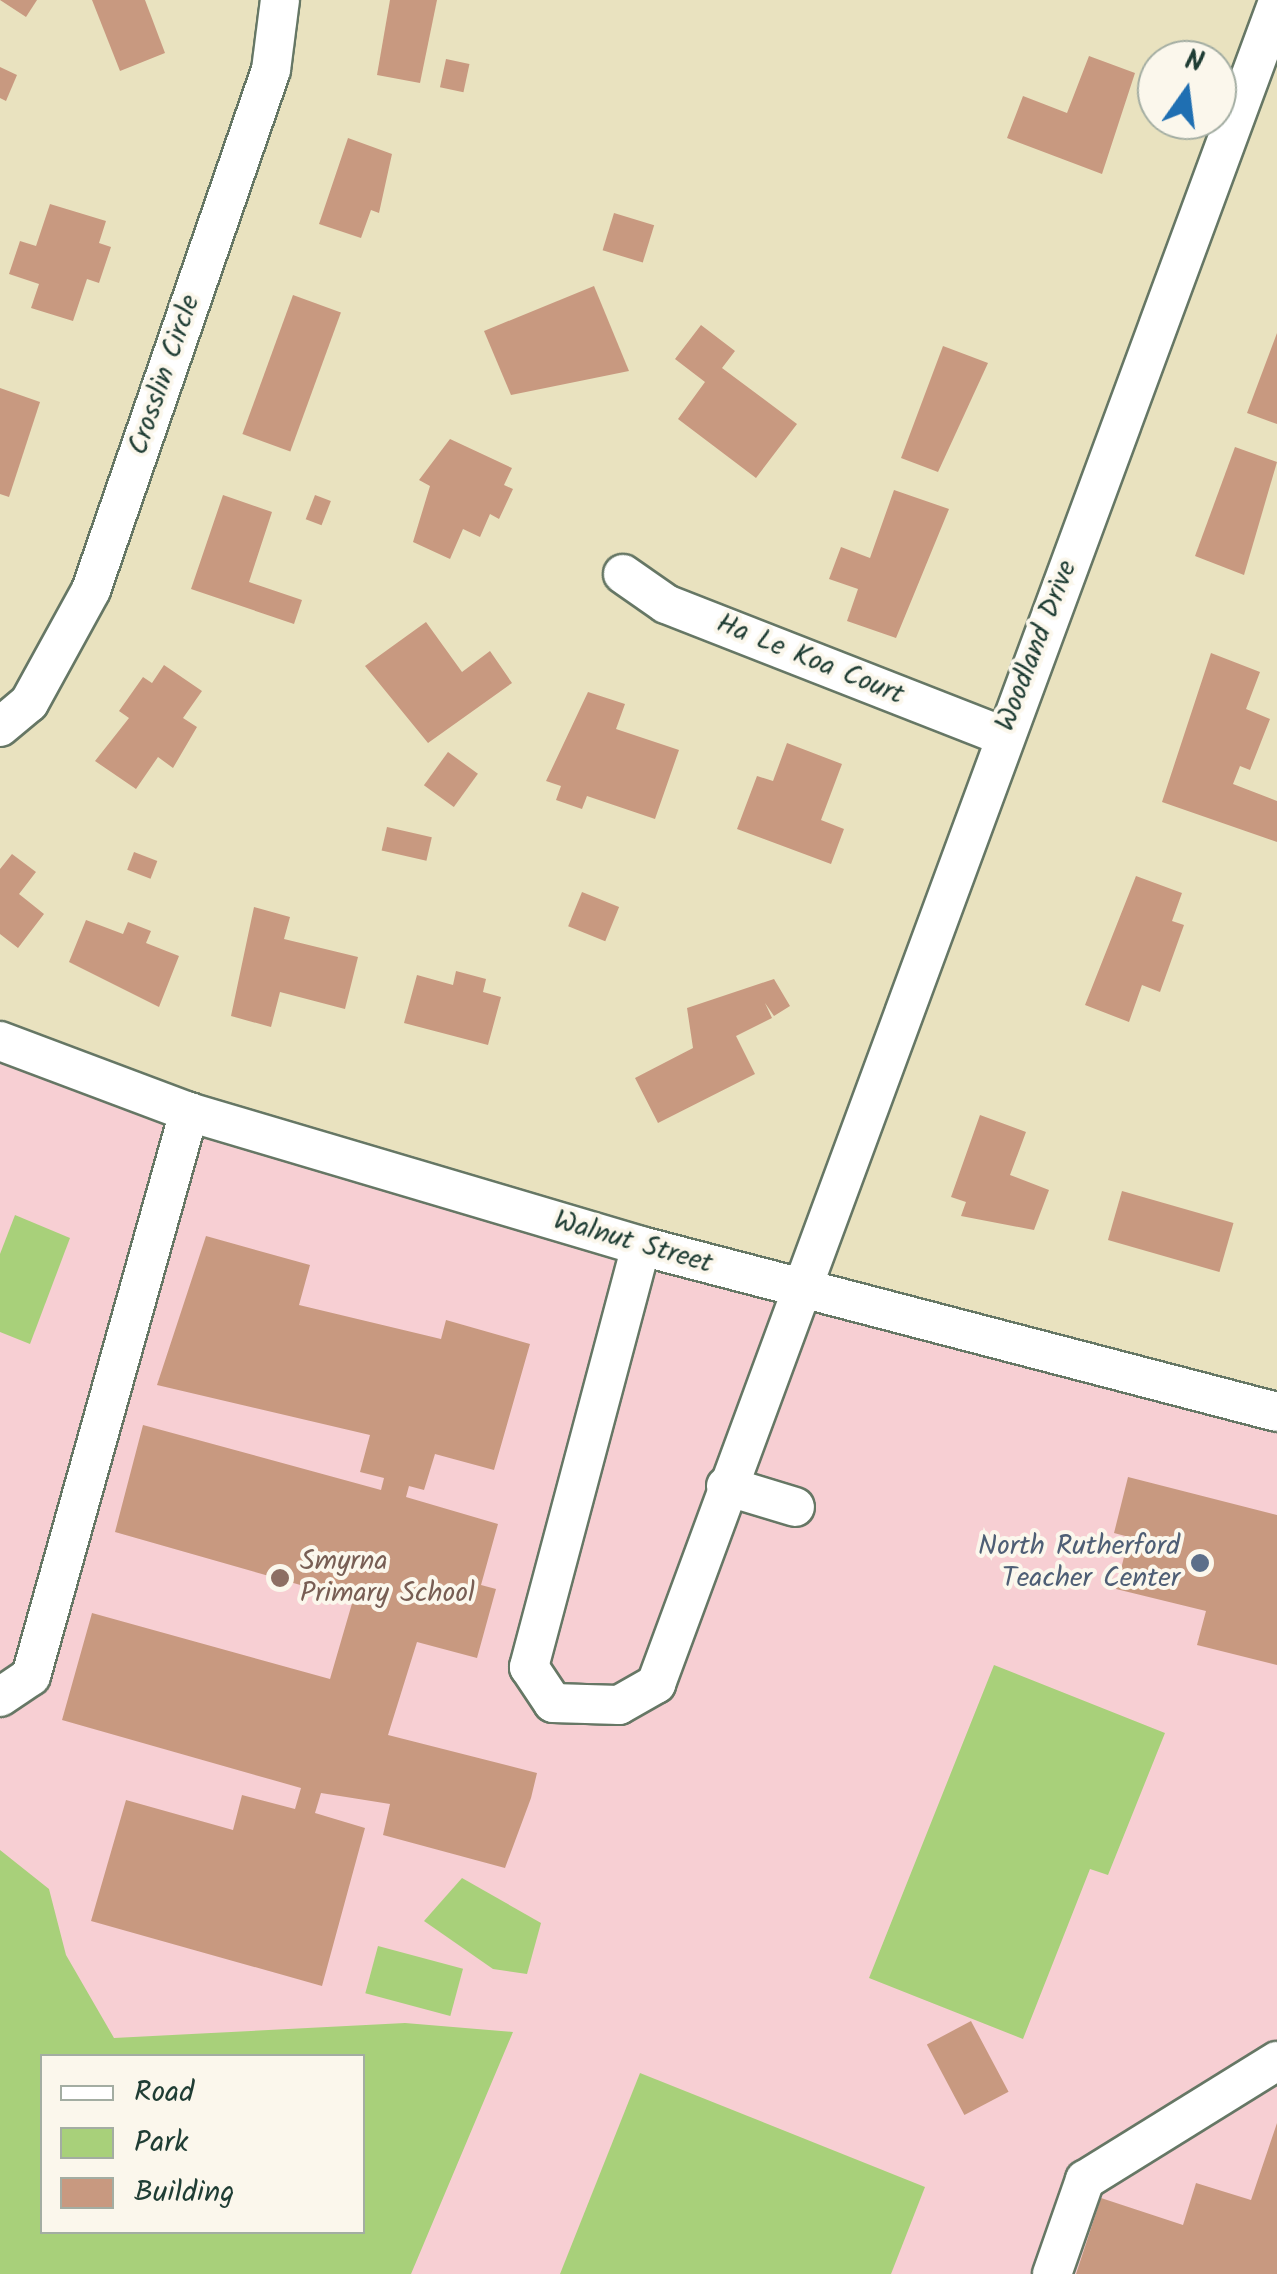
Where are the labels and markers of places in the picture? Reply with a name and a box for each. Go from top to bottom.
place label: North Rutherford Teacher Center [978,1530,1180,1596]
place label: Smyrna Primary School [300,1545,475,1611]
marker: North Rutherford Teacher Center [1189,1552,1211,1574]
marker: Smyrna Primary School [269,1567,291,1589]

